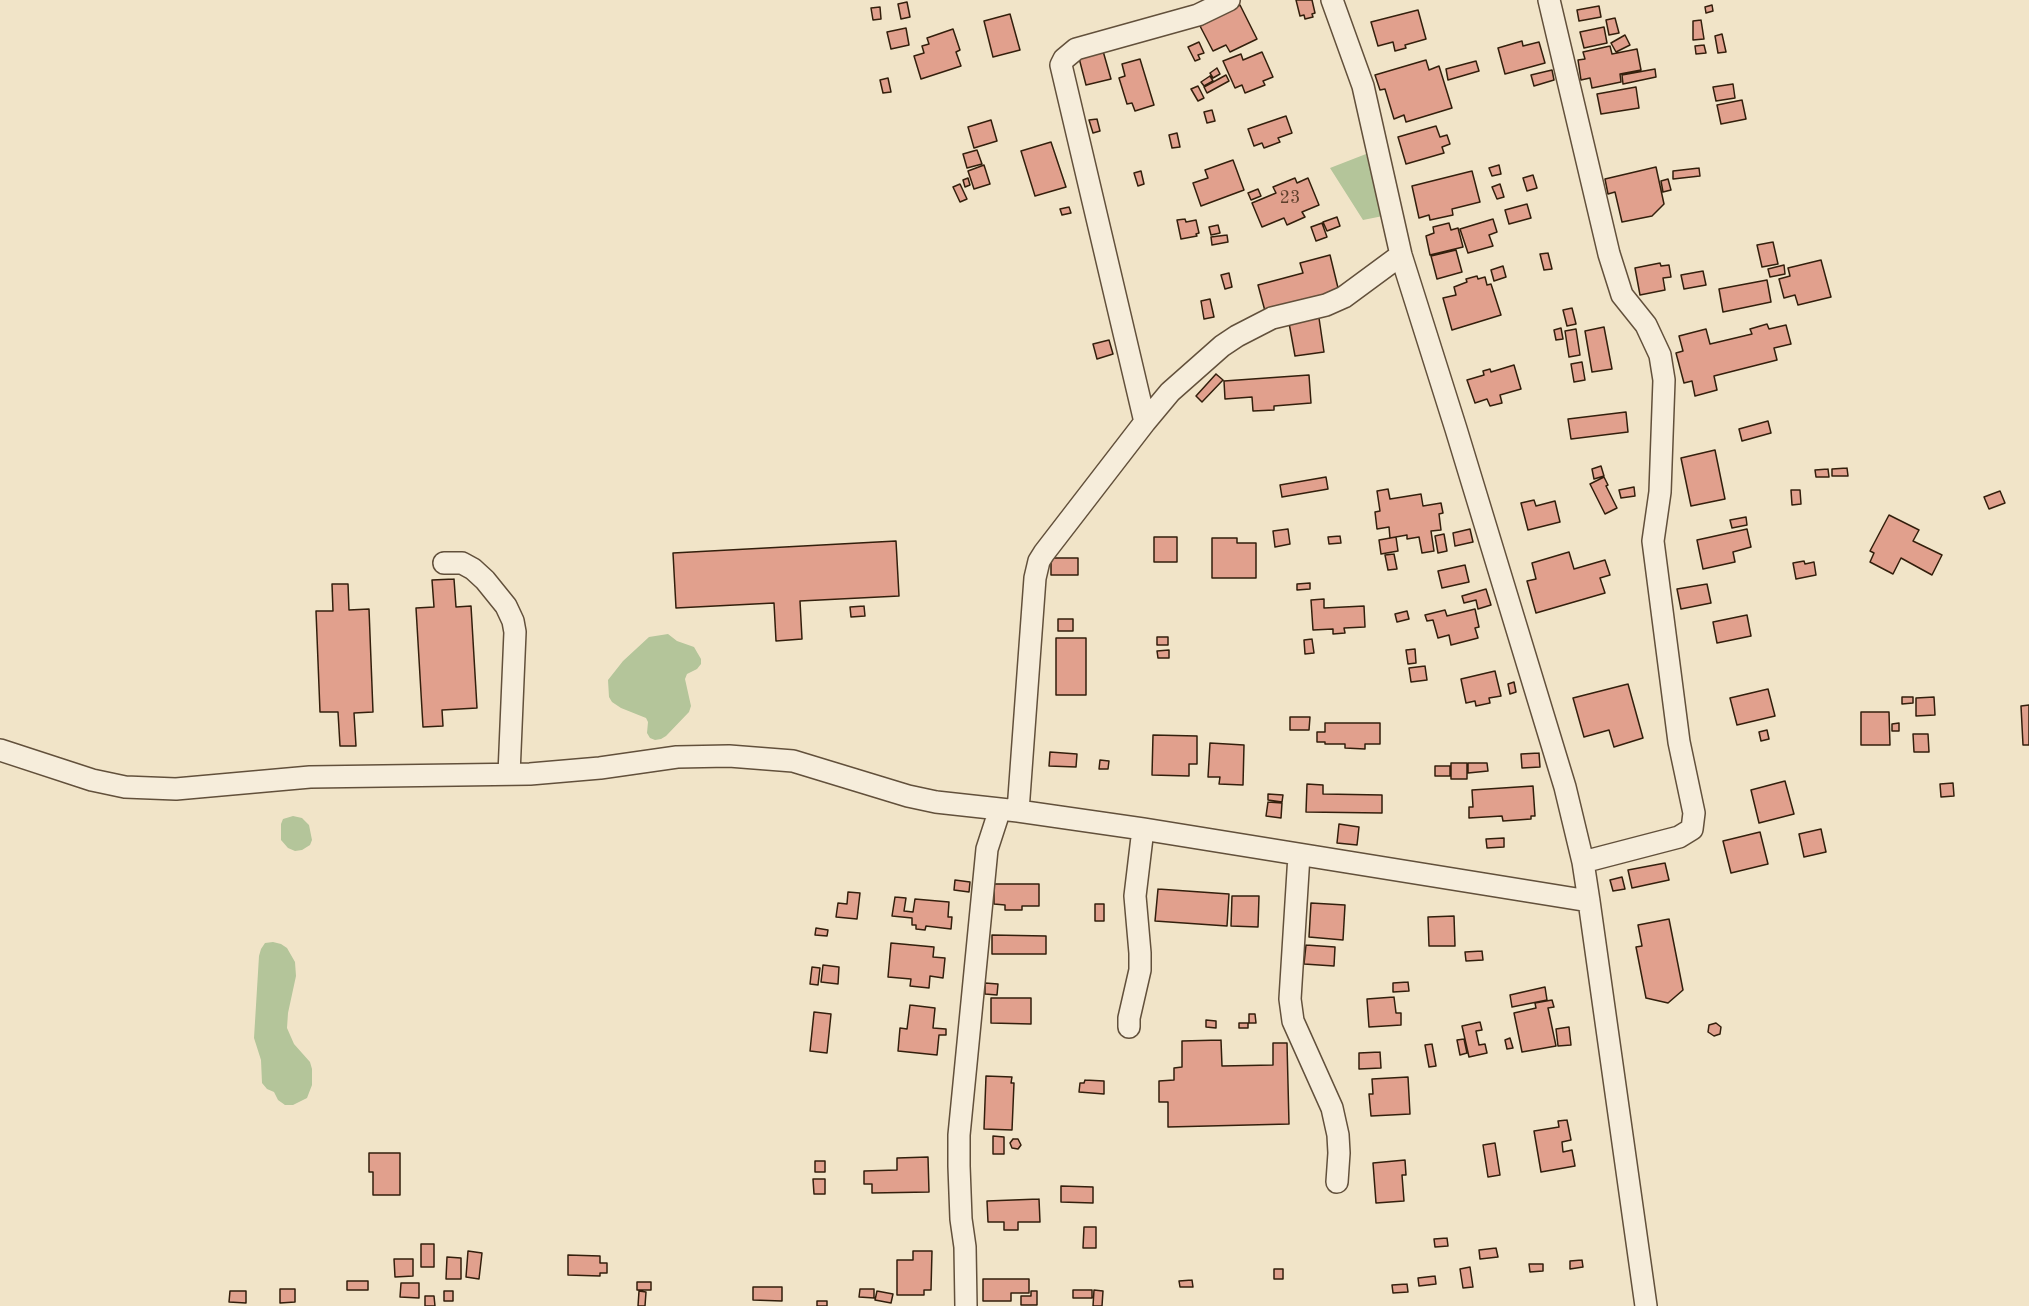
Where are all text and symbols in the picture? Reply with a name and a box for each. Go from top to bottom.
house number: 23 [1280,187,1300,209]

